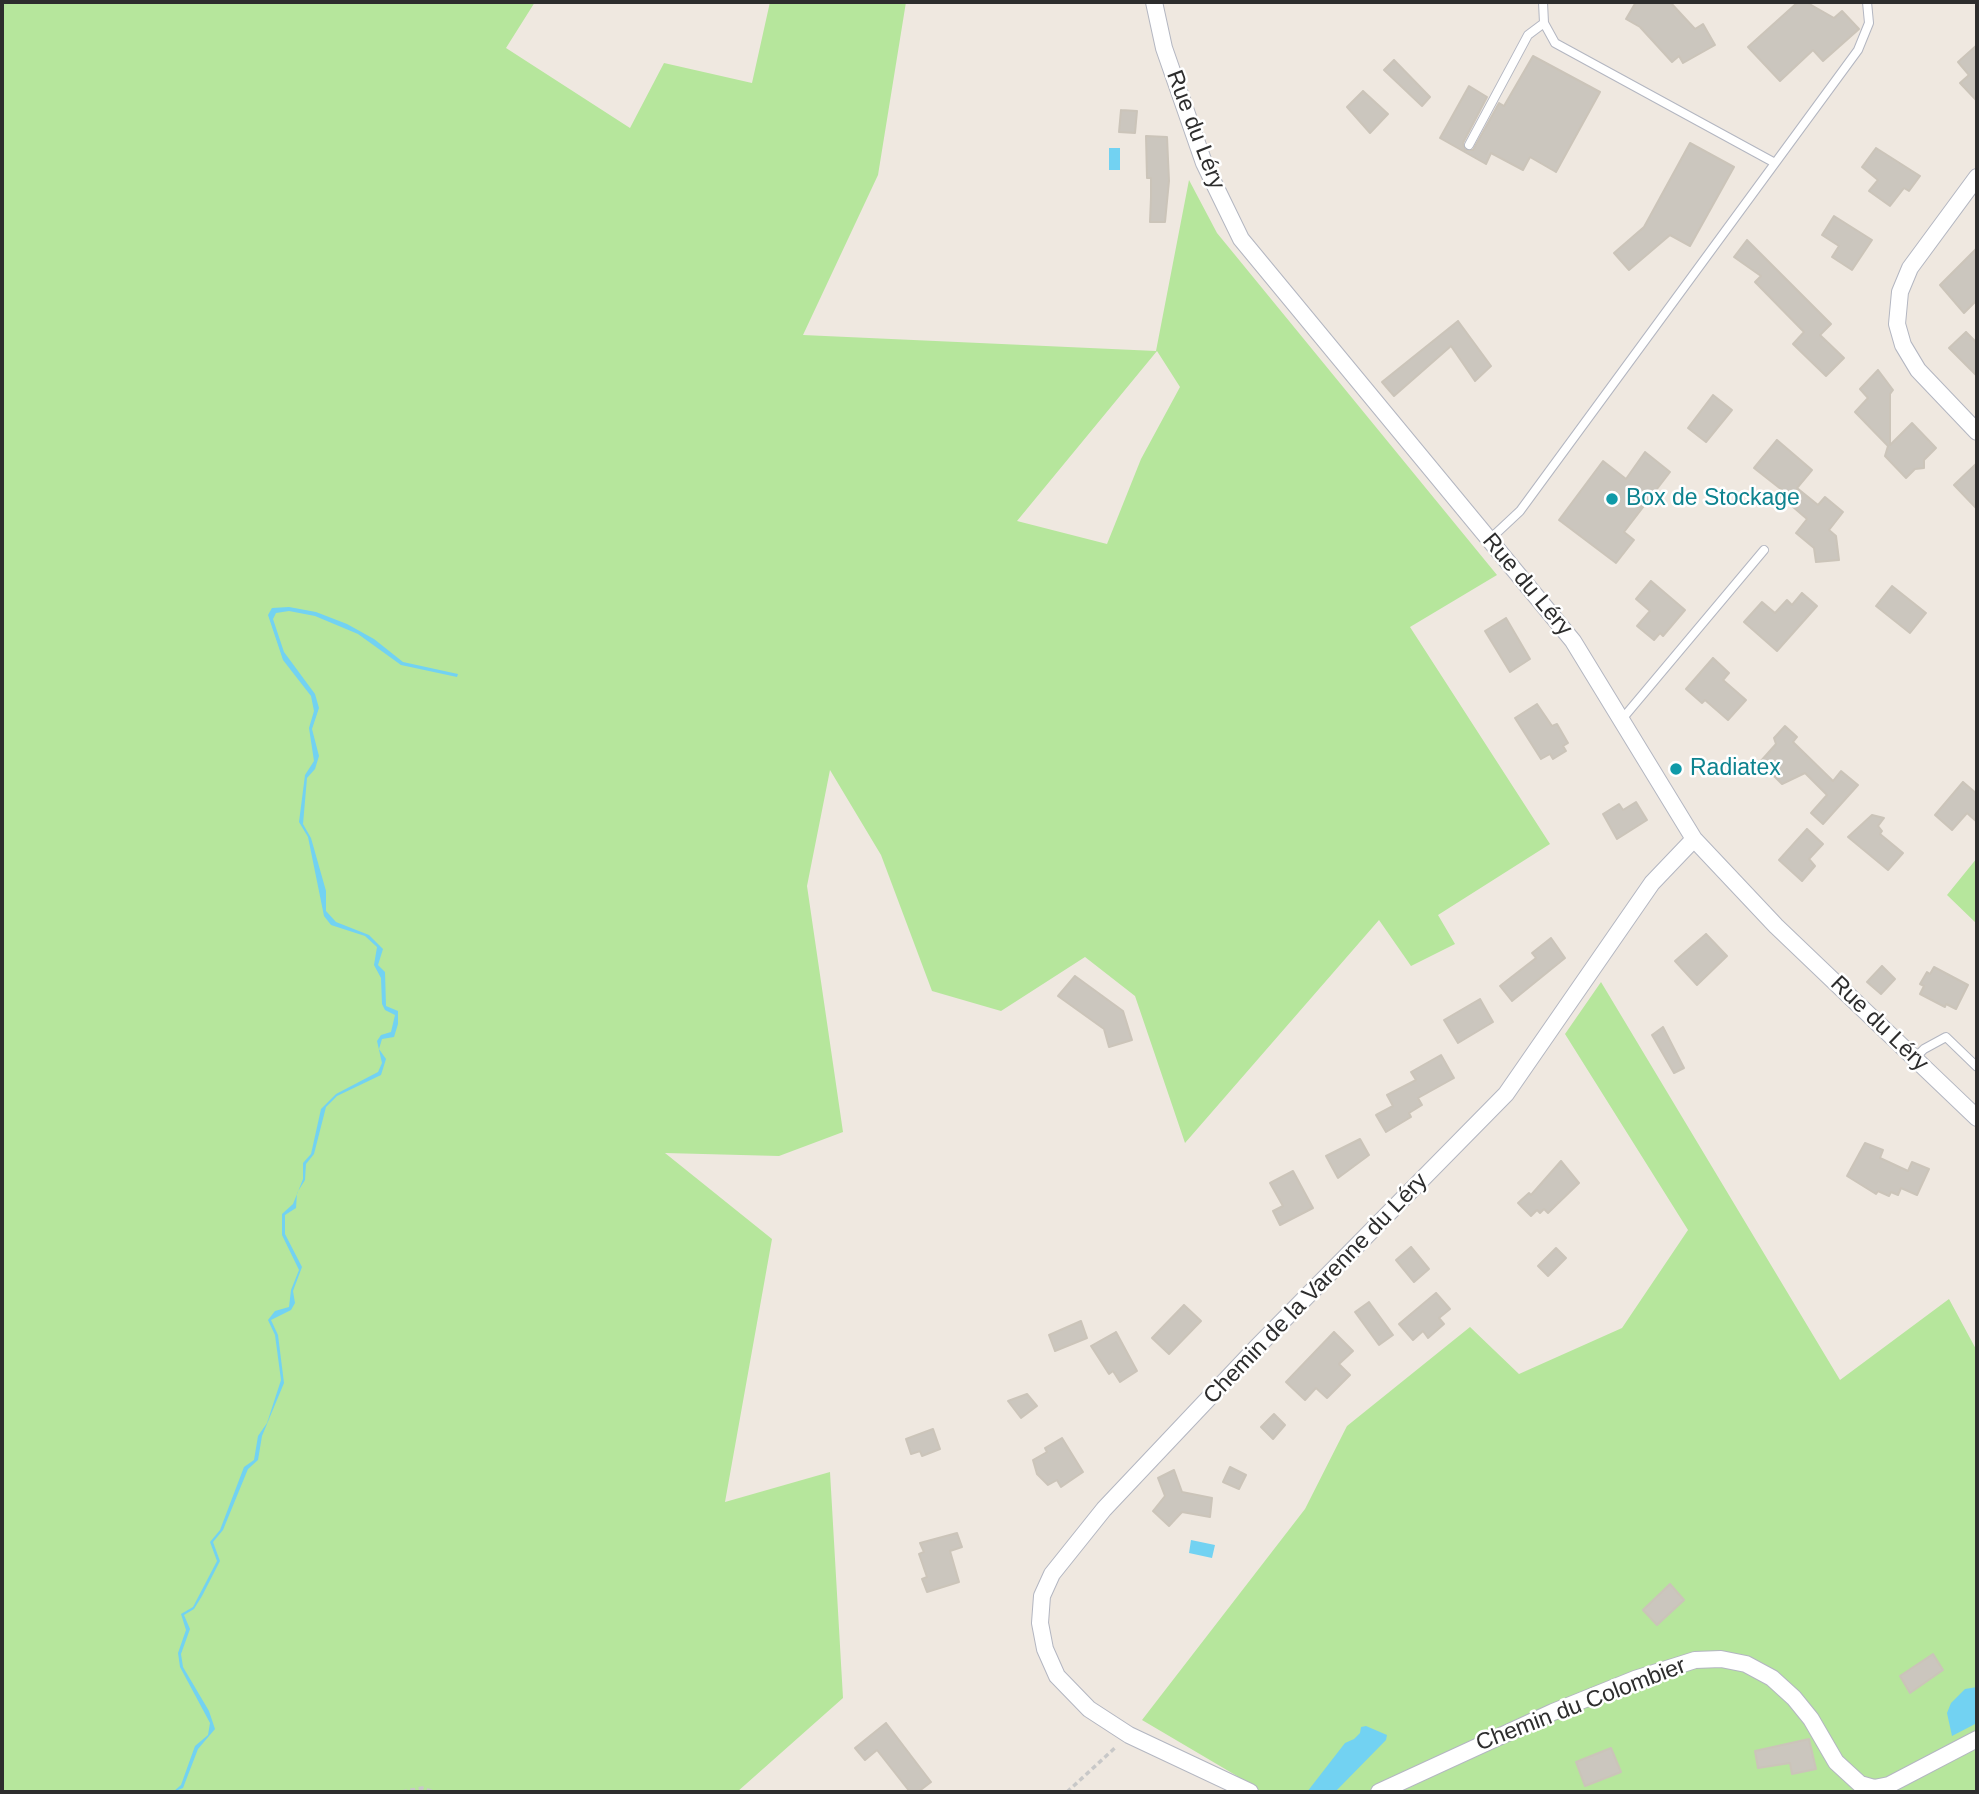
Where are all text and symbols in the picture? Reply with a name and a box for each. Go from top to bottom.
street label: Rue du Léry [1160,67,1230,193]
place label: Box de Stockage [1626,485,1800,513]
marker: Box de Stockage [1604,491,1620,507]
street label: Rue du Léry [1476,528,1578,642]
place label: Radiatex [1690,755,1781,783]
marker: Radiatex [1668,761,1684,777]
street label: Rue du Léry [1824,971,1934,1077]
street label: Chemin de la Varenne du Léry [1198,1168,1434,1410]
street label: Chemin du Colombier [1472,1652,1690,1758]

